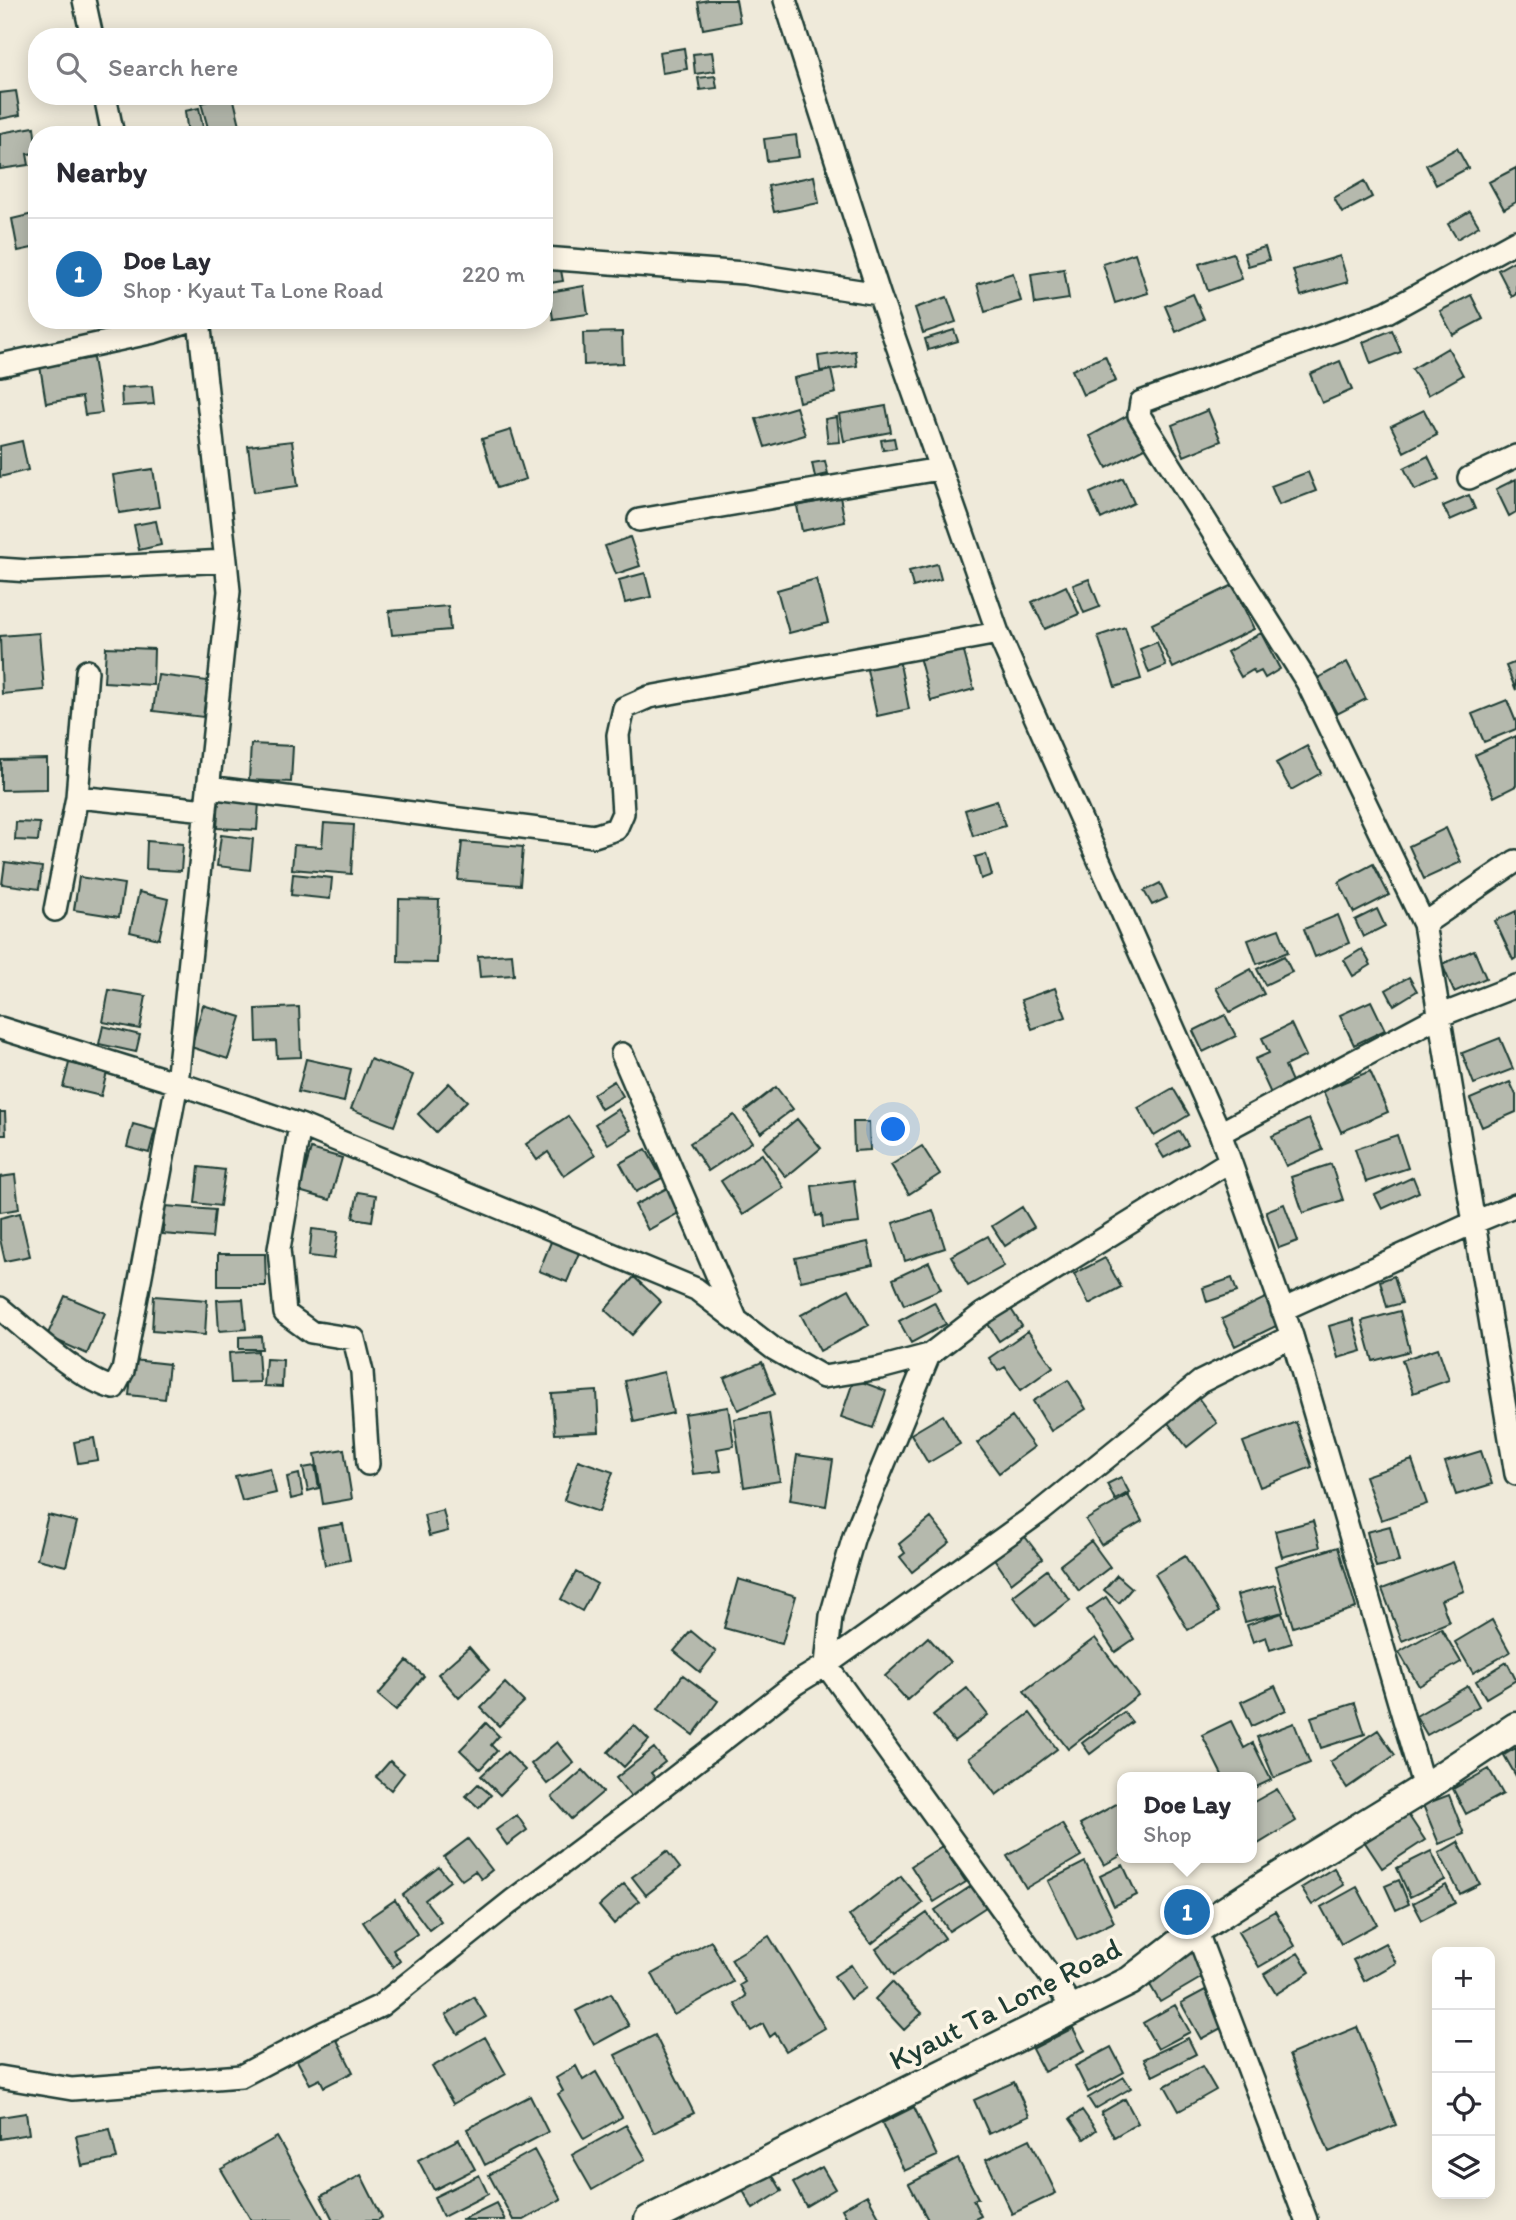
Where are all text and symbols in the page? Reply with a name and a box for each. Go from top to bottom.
search box [28,28,553,105]
icon: search [52,48,90,86]
text: Search here [108,51,238,83]
text: Nearby [56,153,147,190]
text: Doe Lay [123,244,211,276]
text: 1 [74,260,84,288]
text: 220 m [462,260,525,288]
text: Shop · Kyaut Ta Lone Road [123,276,383,304]
your location [876,1112,910,1146]
popup [1117,1772,1257,1863]
text: Doe Lay [1143,1788,1231,1820]
text: Shop [1143,1820,1192,1848]
pin: 1 [1164,1886,1210,1938]
street label: Kyaut Ta Lone Road [883,1929,1127,2078]
map controls [1432,1947,1495,2199]
button: + [1432,1947,1495,2010]
button: − [1432,2010,1495,2073]
button: locate [1432,2073,1495,2136]
button: layers [1432,2136,1495,2199]

